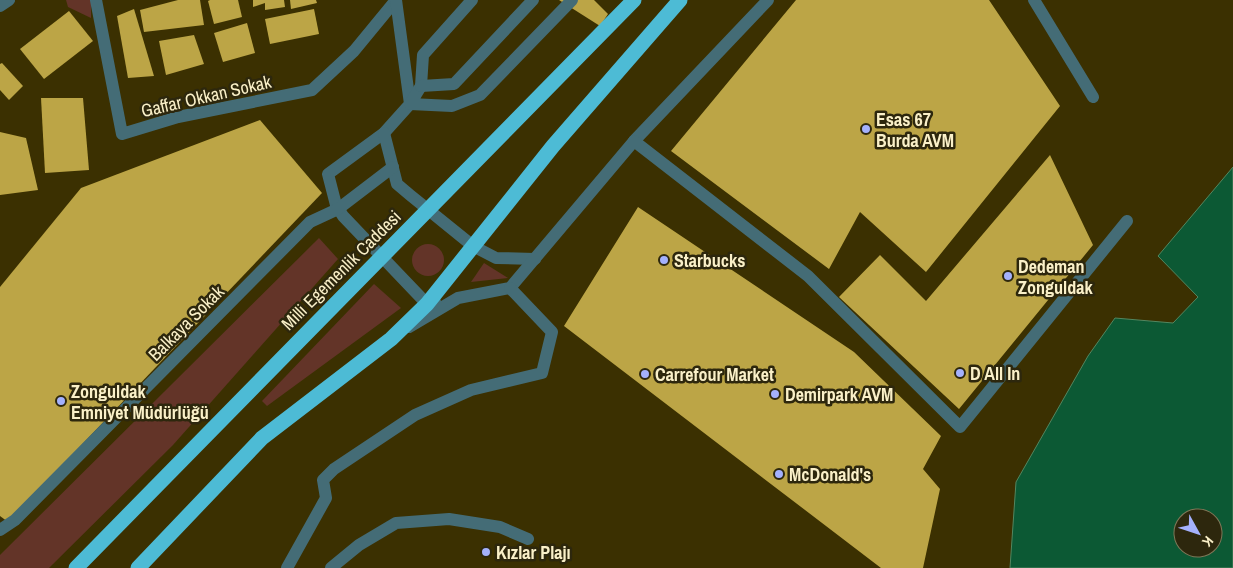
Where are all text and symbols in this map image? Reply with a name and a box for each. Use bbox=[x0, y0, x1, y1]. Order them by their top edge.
street label: Gaffar Okkan Sokak bbox=[139, 69, 274, 123]
place label: Esas 67 Burda AVM bbox=[876, 107, 954, 153]
marker: Esas 67 Burda AVM bbox=[860, 123, 872, 135]
street label: Milli Egemenlik Caddesi bbox=[276, 205, 406, 335]
place label: Starbucks bbox=[674, 248, 745, 273]
marker: Starbucks bbox=[658, 254, 670, 266]
place label: Dedeman Zonguldak bbox=[1018, 254, 1093, 300]
marker: Dedeman Zonguldak bbox=[1002, 270, 1014, 282]
street label: Balkaya Sokak bbox=[143, 279, 230, 366]
place label: D All In bbox=[970, 361, 1020, 386]
place label: Carrefour Market bbox=[655, 362, 774, 387]
marker: D All In bbox=[954, 367, 966, 379]
marker: Carrefour Market bbox=[639, 368, 651, 380]
place label: Zonguldak Emniyet Müdürlüğü bbox=[71, 379, 209, 425]
place label: Demirpark AVM bbox=[785, 382, 893, 407]
marker: Demirpark AVM bbox=[769, 388, 781, 400]
marker: Zonguldak Emniyet Müdürlüğü bbox=[55, 395, 67, 407]
place label: McDonald's bbox=[789, 462, 871, 487]
marker: McDonald's bbox=[773, 468, 785, 480]
north arrow bbox=[1173, 508, 1223, 558]
text: K bbox=[1198, 532, 1218, 551]
place label: Kızlar Plajı bbox=[496, 540, 571, 565]
marker: Kızlar Plajı bbox=[480, 546, 492, 558]

